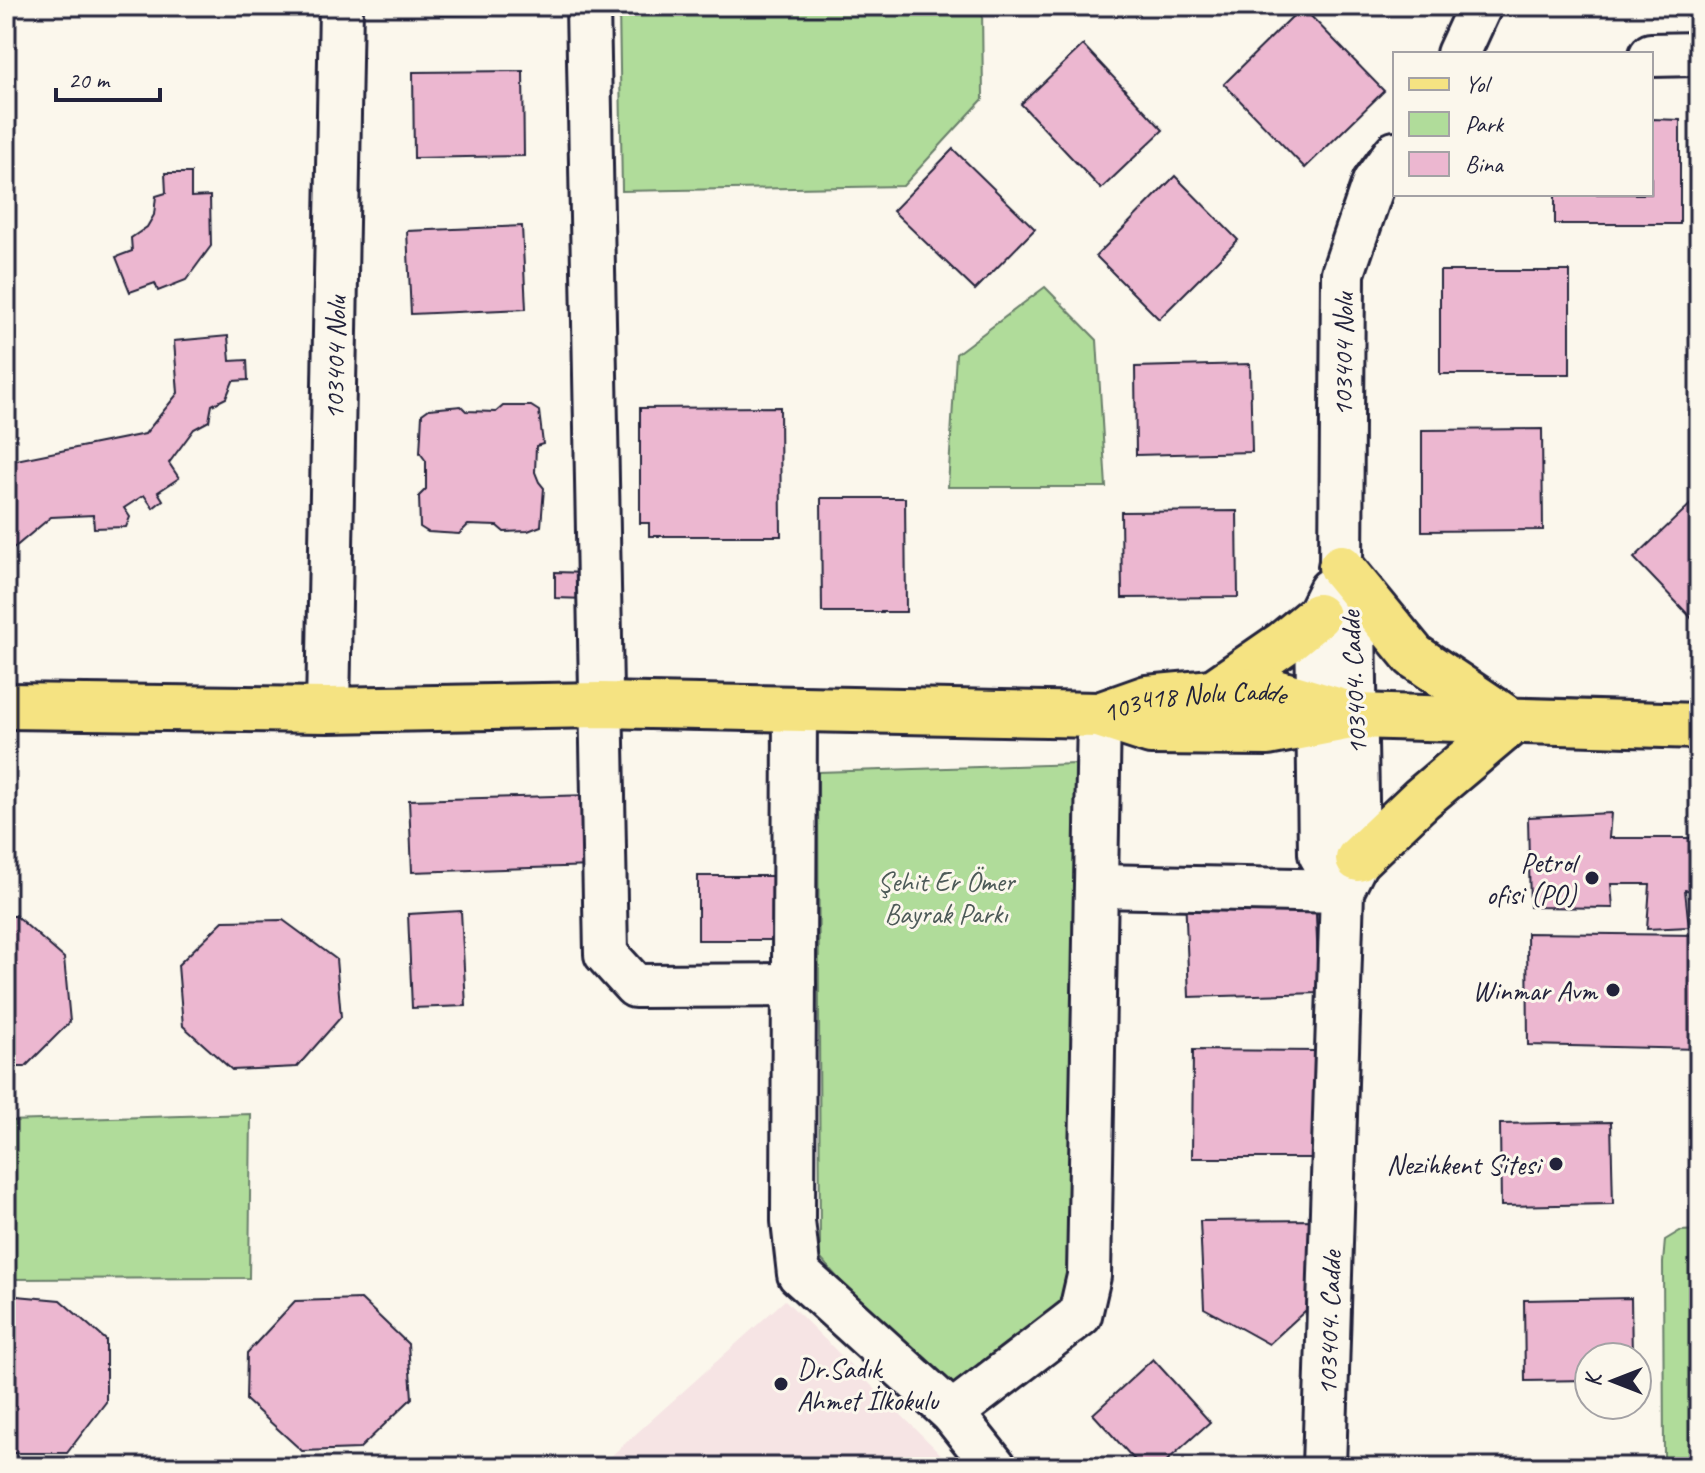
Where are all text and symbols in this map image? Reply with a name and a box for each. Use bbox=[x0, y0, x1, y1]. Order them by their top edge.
scale bar bbox=[56, 52, 160, 102]
legend bbox=[1393, 52, 1653, 196]
text: 20 m bbox=[68, 65, 111, 95]
text: Yol bbox=[1465, 69, 1492, 99]
text: Park bbox=[1465, 109, 1505, 139]
text: Bina bbox=[1465, 149, 1504, 179]
street label: 103404 Nolu bbox=[1325, 291, 1361, 417]
street label: 103404 Nolu bbox=[316, 294, 354, 420]
street label: 103404. Cadde bbox=[1332, 608, 1375, 756]
street label: 103418 Nolu Cadde bbox=[1098, 673, 1293, 730]
place label: Petrol ofisi (PO) bbox=[1486, 845, 1581, 912]
park label: Şehit Er Ömer Bayrak Parkı bbox=[877, 864, 1017, 931]
marker: Petrol ofisi (PO) bbox=[1583, 869, 1601, 887]
place label: Winmar Avm bbox=[1473, 973, 1599, 1008]
marker: Winmar Avm bbox=[1604, 981, 1622, 999]
place label: Nezihkent Sitesi bbox=[1387, 1147, 1544, 1182]
marker: Nezihkent Sitesi bbox=[1547, 1155, 1565, 1173]
street label: 103404. Cadde bbox=[1309, 1248, 1349, 1396]
north arrow bbox=[1573, 1341, 1653, 1421]
place label: Dr.Sadık Ahmet İlkokulu bbox=[797, 1351, 940, 1418]
text: K bbox=[1580, 1371, 1608, 1387]
marker: Dr.Sadık Ahmet İlkokulu bbox=[772, 1375, 790, 1393]

